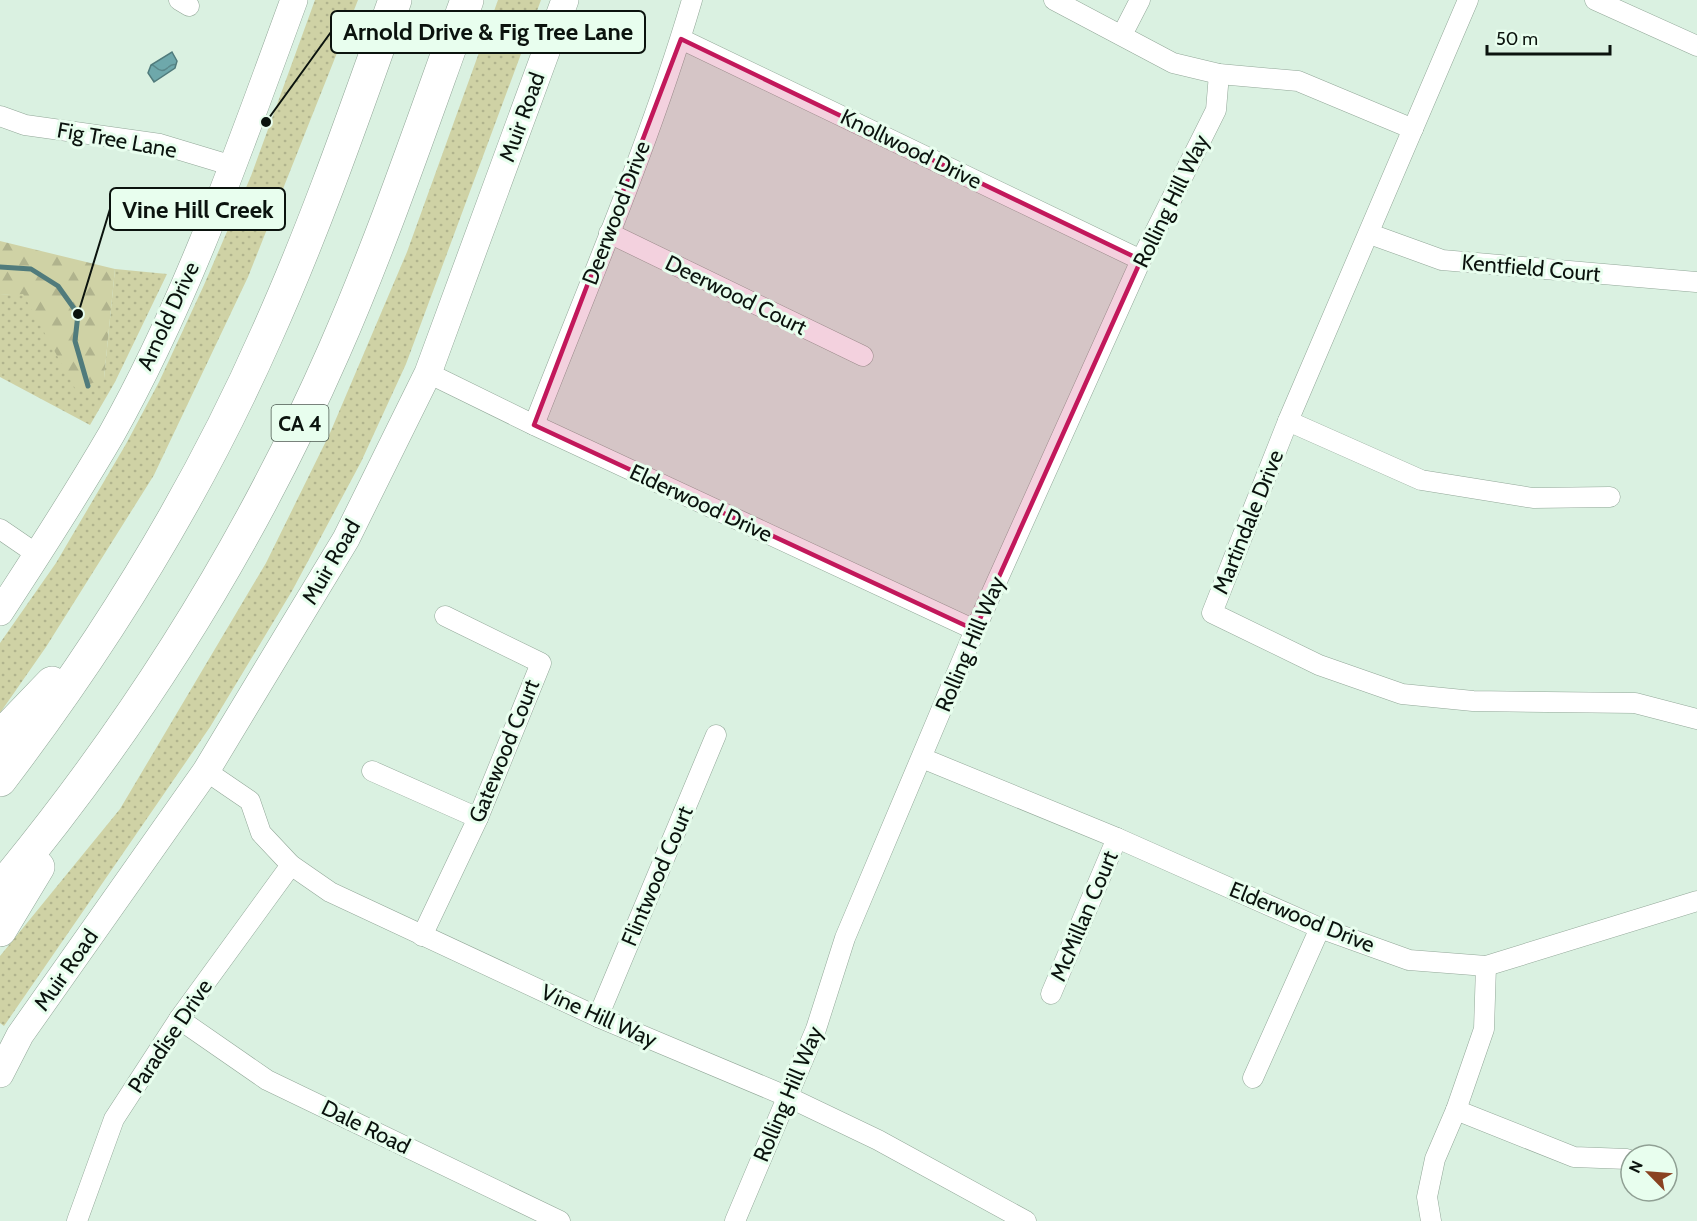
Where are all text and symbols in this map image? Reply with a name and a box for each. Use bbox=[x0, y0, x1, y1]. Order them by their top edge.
callout: Arnold Drive & Fig Tree Lane bbox=[331, 11, 645, 53]
text: Arnold Drive & Fig Tree Lane bbox=[343, 17, 633, 46]
scale bar bbox=[1487, 18, 1610, 56]
text: 50 m bbox=[1496, 28, 1538, 50]
street label: Muir Road bbox=[493, 68, 551, 166]
street label: Knollwood Drive bbox=[836, 103, 986, 195]
street label: Fig Tree Lane bbox=[55, 116, 179, 164]
street label: Rolling Hill Way bbox=[1127, 130, 1215, 272]
street label: Deerwood Drive bbox=[576, 137, 656, 289]
callout: Vine Hill Creek bbox=[110, 188, 285, 230]
text: Vine Hill Creek bbox=[122, 195, 274, 224]
street label: Kentfield Court bbox=[1460, 248, 1602, 288]
street label: Deerwood Court bbox=[661, 249, 812, 341]
street label: Arnold Drive bbox=[131, 258, 205, 374]
road number: CA 4 bbox=[272, 405, 328, 441]
street label: Martindale Drive bbox=[1207, 446, 1289, 598]
street label: Elderwood Drive bbox=[625, 458, 777, 548]
street label: Muir Road bbox=[296, 515, 366, 609]
street label: Rolling Hill Way bbox=[929, 572, 1011, 716]
street label: Gatewood Court bbox=[463, 675, 545, 827]
street label: Flintwood Court bbox=[615, 801, 699, 950]
street label: McMillan Court bbox=[1044, 846, 1124, 985]
street label: Elderwood Drive bbox=[1225, 876, 1379, 958]
street label: Muir Road bbox=[28, 924, 104, 1016]
street label: Paradise Drive bbox=[122, 974, 218, 1098]
street label: Vine Hill Way bbox=[537, 978, 661, 1054]
street label: Rolling Hill Way bbox=[747, 1022, 829, 1166]
street label: Dale Road bbox=[317, 1094, 415, 1160]
north arrow bbox=[1619, 1143, 1679, 1203]
text: N bbox=[1625, 1158, 1647, 1176]

